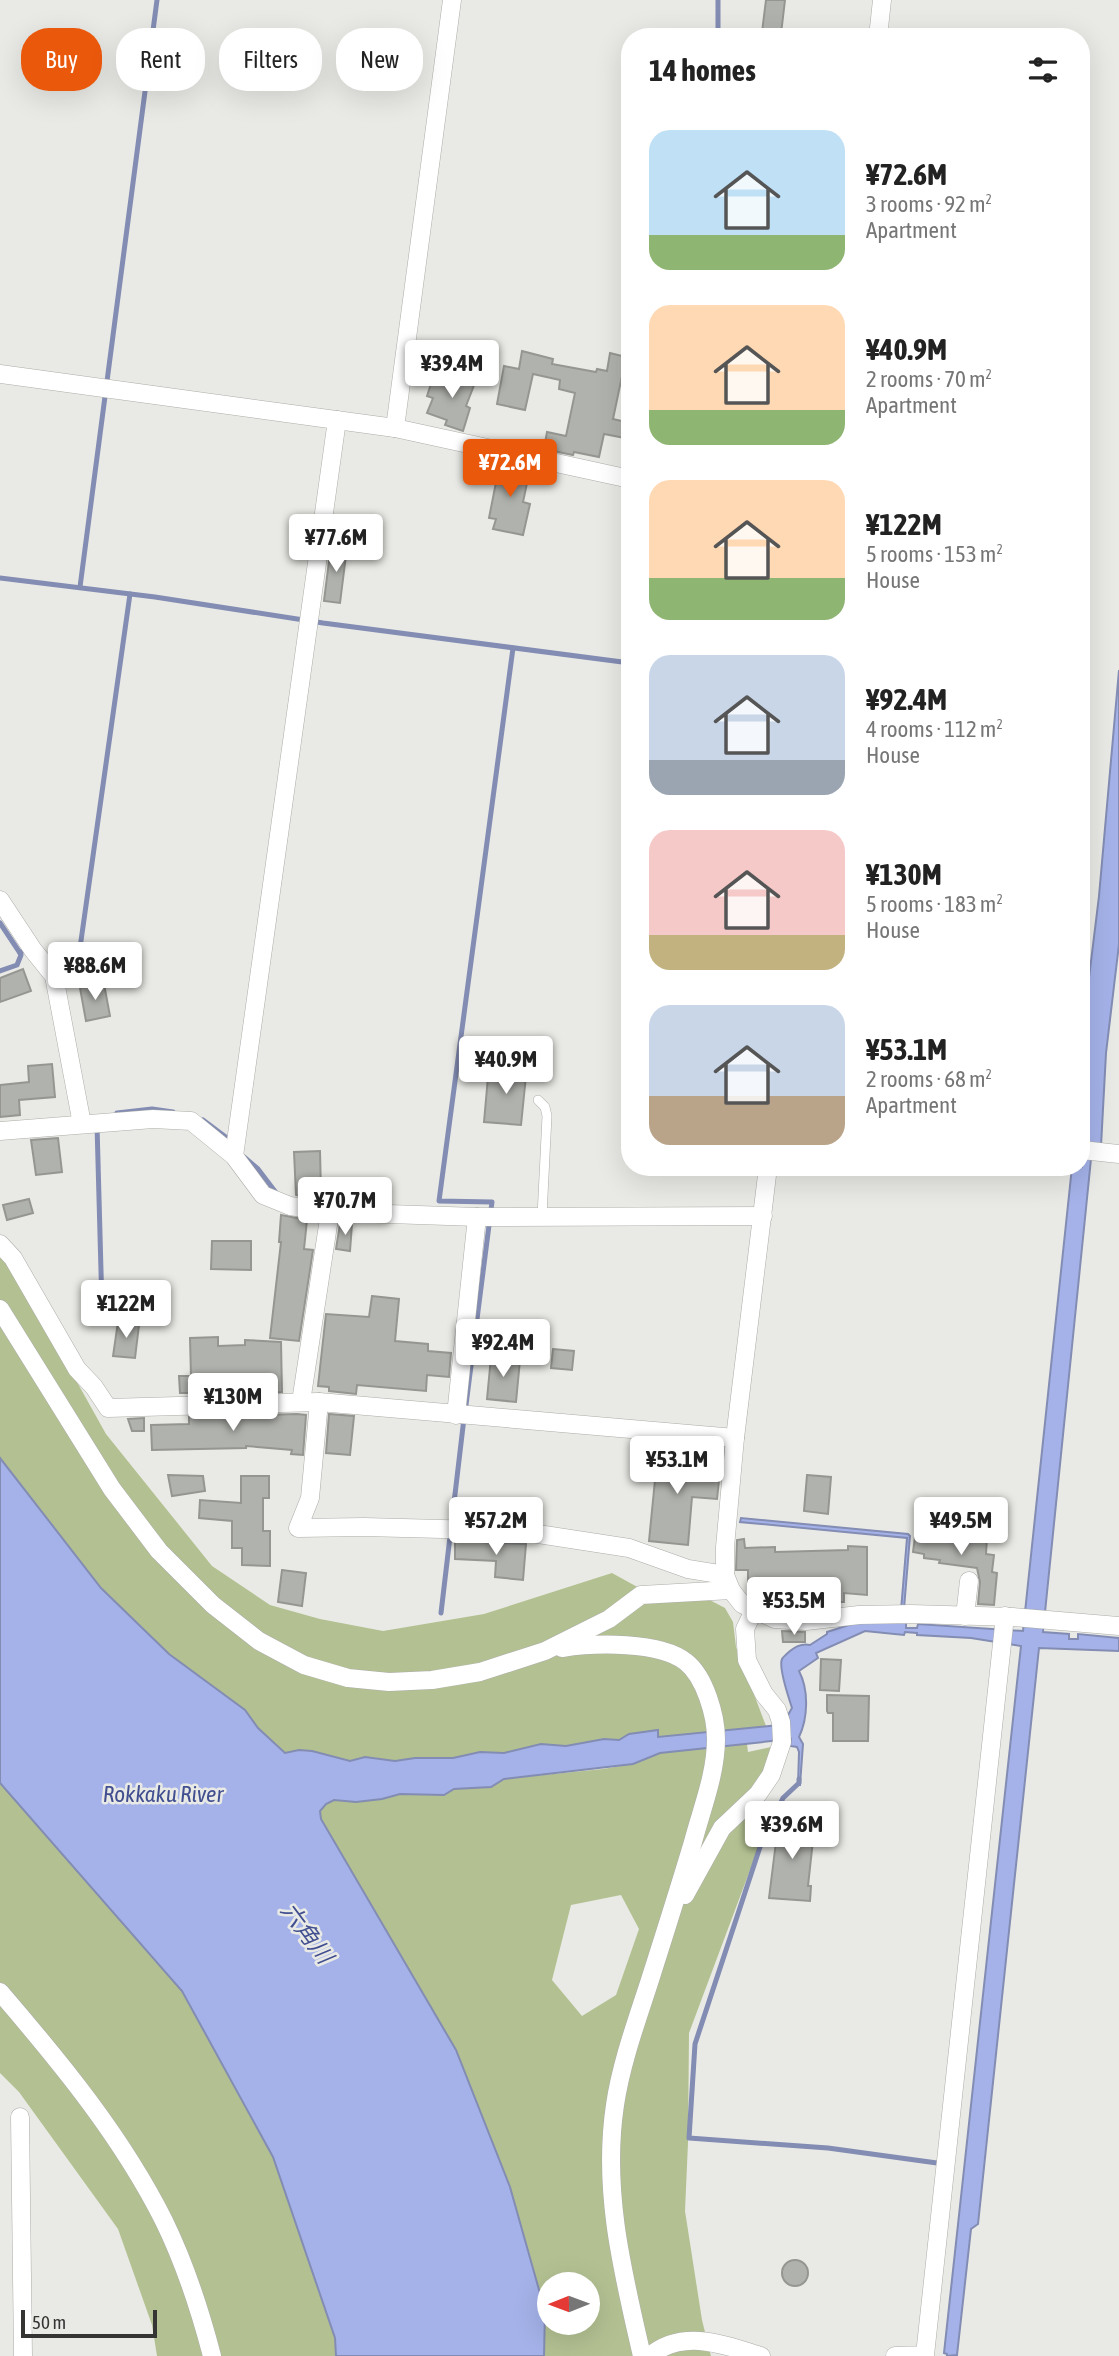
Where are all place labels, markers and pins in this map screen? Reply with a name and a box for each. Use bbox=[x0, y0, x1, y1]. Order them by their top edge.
pin: ¥39.4M bbox=[395, 340, 509, 400]
pin: ¥72.6M bbox=[453, 440, 567, 499]
pin: ¥77.6M bbox=[279, 514, 393, 574]
pin: ¥88.6M bbox=[38, 942, 152, 1002]
pin: ¥40.9M bbox=[449, 1036, 563, 1096]
pin: ¥70.7M bbox=[288, 1178, 402, 1237]
pin: ¥122M bbox=[77, 1280, 175, 1340]
pin: ¥92.4M bbox=[446, 1320, 560, 1379]
pin: ¥130M bbox=[184, 1374, 282, 1433]
pin: ¥53.1M bbox=[620, 1436, 734, 1496]
pin: ¥57.2M bbox=[439, 1498, 553, 1557]
pin: ¥49.5M bbox=[904, 1498, 1018, 1557]
pin: ¥53.5M bbox=[737, 1578, 851, 1637]
pin: ¥39.6M bbox=[735, 1801, 849, 1861]

